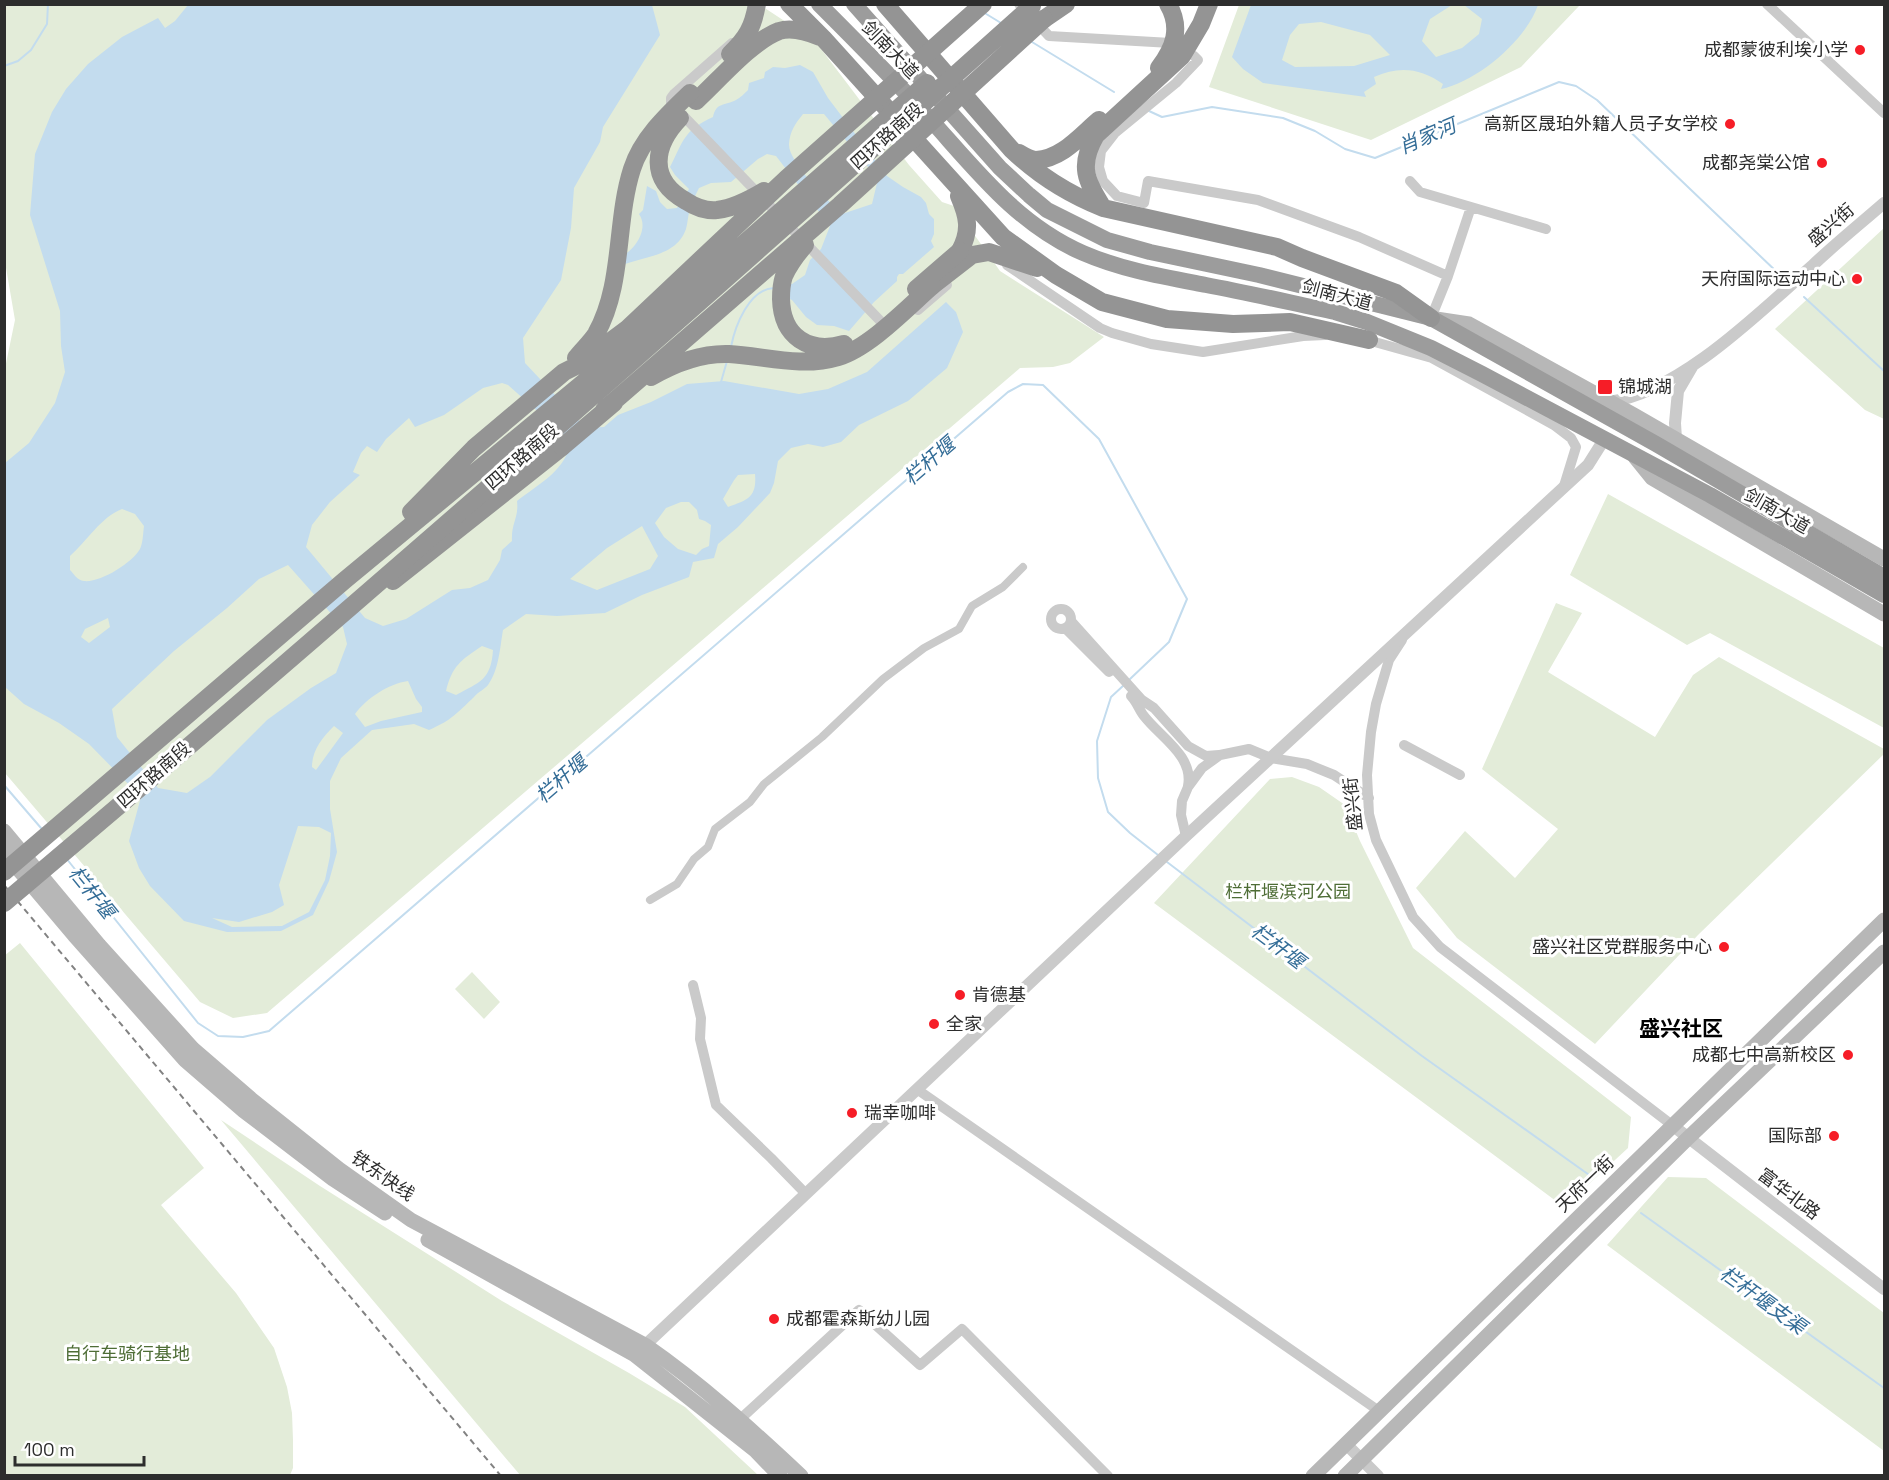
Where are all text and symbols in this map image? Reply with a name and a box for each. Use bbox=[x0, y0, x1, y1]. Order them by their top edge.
street label: 剑南大道 bbox=[857, 16, 924, 84]
place label: 成都蒙彼利埃小学 bbox=[1704, 38, 1848, 61]
marker: 成都蒙彼利埃小学 bbox=[1853, 43, 1867, 57]
street label: 四环路南段 bbox=[846, 97, 928, 174]
water label: 肖家河 bbox=[1394, 111, 1463, 160]
place label: 高新区晟珀外籍人员子女学校 bbox=[1484, 112, 1718, 135]
marker: 高新区晟珀外籍人员子女学校 bbox=[1723, 117, 1737, 131]
place label: 成都尧棠公馆 bbox=[1702, 151, 1810, 174]
marker: 成都尧棠公馆 bbox=[1815, 156, 1829, 170]
street label: 盛兴街 bbox=[1803, 198, 1859, 251]
place label: 天府国际运动中心 bbox=[1701, 267, 1845, 290]
marker: 天府国际运动中心 bbox=[1850, 272, 1864, 286]
street label: 剑南大道 bbox=[1299, 274, 1375, 315]
place label: 锦城湖 bbox=[1618, 375, 1672, 398]
marker: 锦城湖 bbox=[1596, 378, 1614, 396]
street label: 四环路南段 bbox=[480, 418, 563, 495]
water label: 栏杆堰 bbox=[898, 430, 962, 490]
street label: 剑南大道 bbox=[1740, 483, 1814, 539]
street label: 四环路南段 bbox=[112, 736, 195, 813]
water label: 栏杆堰 bbox=[530, 748, 594, 808]
street label: 盛兴街 bbox=[1338, 776, 1367, 832]
water label: 栏杆堰 bbox=[63, 861, 123, 926]
park label: 栏杆堰滨河公园 bbox=[1225, 880, 1351, 903]
water label: 栏杆堰 bbox=[1246, 918, 1312, 976]
place label: 盛兴社区党群服务中心 bbox=[1532, 935, 1712, 958]
marker: 盛兴社区党群服务中心 bbox=[1717, 940, 1731, 954]
place label: 肯德基 bbox=[972, 983, 1026, 1006]
marker: 肯德基 bbox=[953, 988, 967, 1002]
place label: 全家 bbox=[946, 1012, 982, 1035]
district label: 盛兴社区 bbox=[1639, 1015, 1723, 1042]
marker: 全家 bbox=[927, 1017, 941, 1031]
place label: 成都七中高新校区 bbox=[1692, 1043, 1836, 1066]
marker: 成都七中高新校区 bbox=[1841, 1048, 1855, 1062]
place label: 瑞幸咖啡 bbox=[864, 1101, 936, 1124]
marker: 瑞幸咖啡 bbox=[845, 1106, 859, 1120]
place label: 国际部 bbox=[1768, 1124, 1822, 1147]
marker: 国际部 bbox=[1827, 1129, 1841, 1143]
street label: 铁东快线 bbox=[347, 1146, 419, 1206]
street label: 天府一街 bbox=[1551, 1150, 1619, 1217]
street label: 富华北路 bbox=[1754, 1163, 1825, 1224]
water label: 栏杆堰支渠 bbox=[1715, 1260, 1814, 1342]
place label: 成都霍森斯幼儿园 bbox=[786, 1307, 930, 1330]
marker: 成都霍森斯幼儿园 bbox=[767, 1312, 781, 1326]
park label: 自行车骑行基地 bbox=[64, 1342, 190, 1365]
scale bar bbox=[15, 1429, 144, 1467]
text: 100 m bbox=[24, 1438, 75, 1461]

